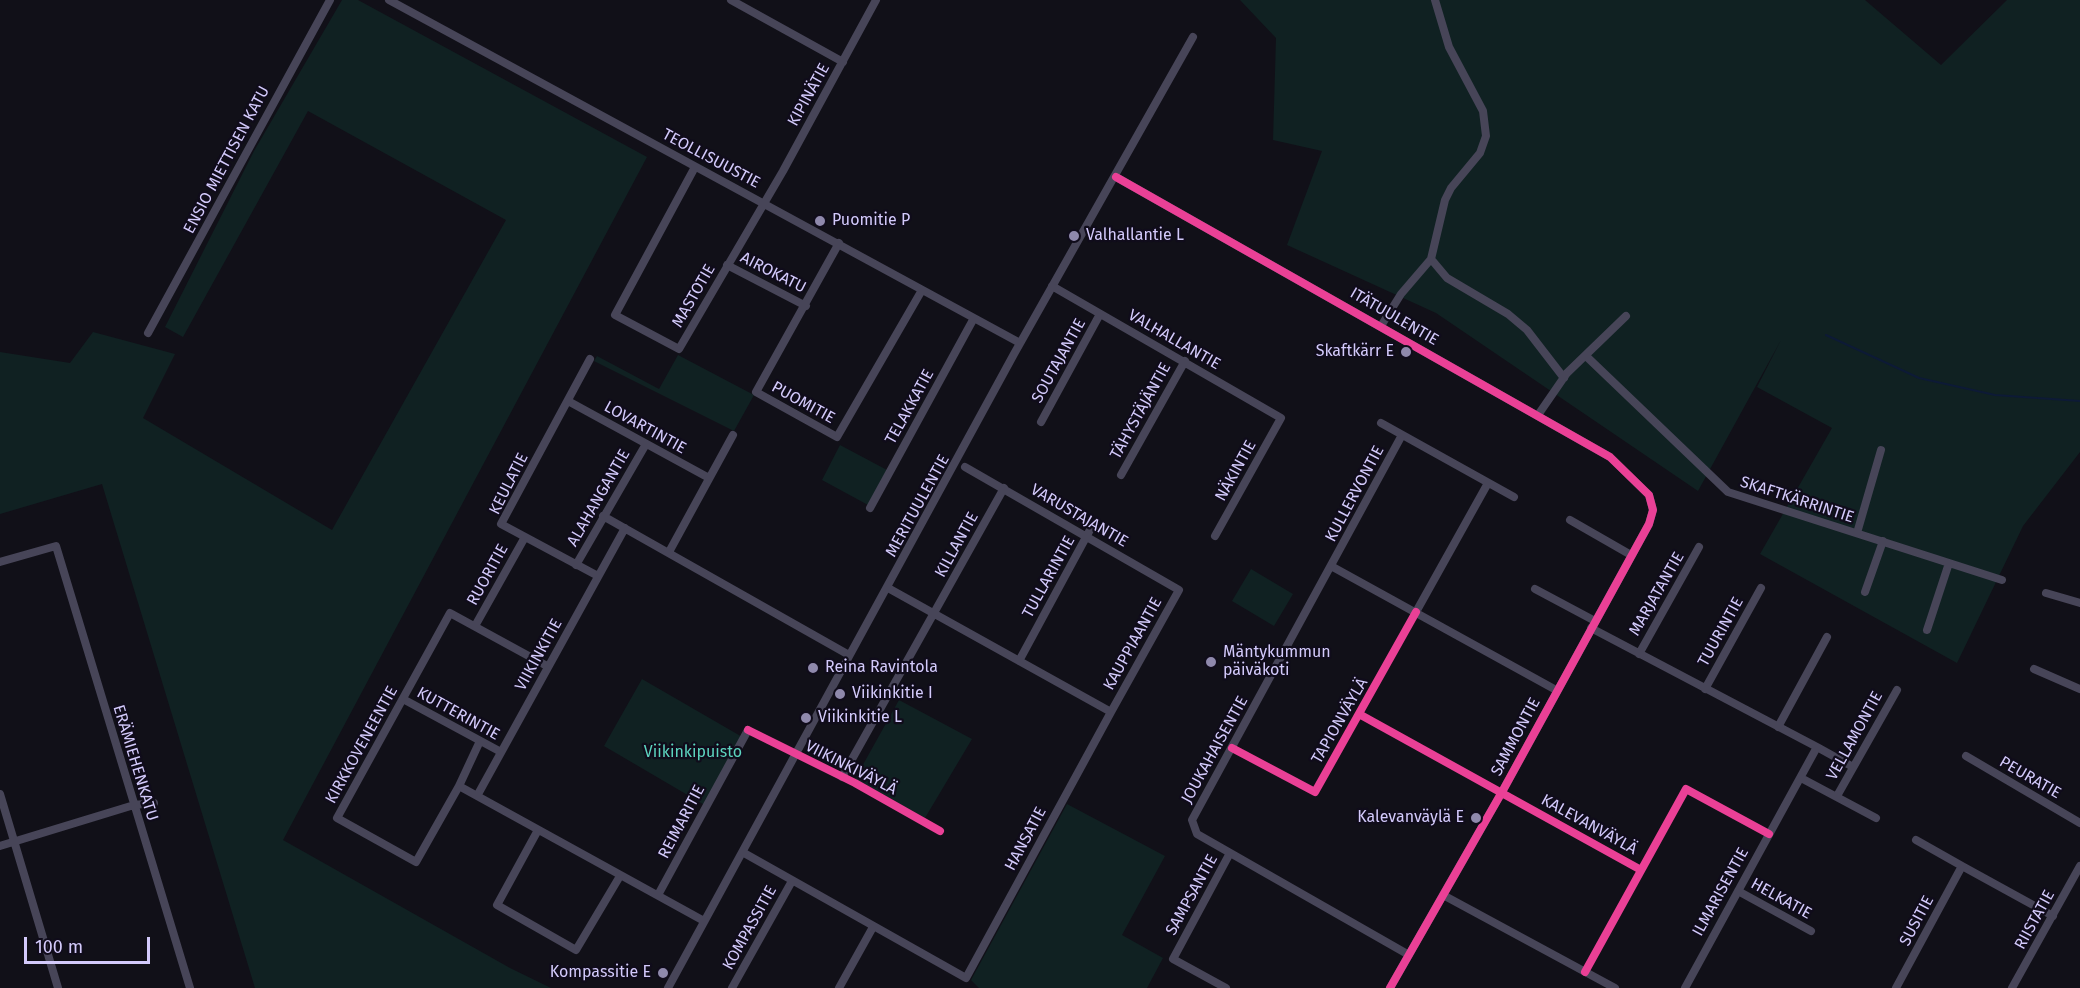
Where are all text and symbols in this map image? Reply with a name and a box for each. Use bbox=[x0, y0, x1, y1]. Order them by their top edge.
street label: KIPINÄTIE bbox=[784, 60, 834, 130]
street label: ENSIO MIETTISEN KATU bbox=[180, 83, 274, 237]
street label: TEOLLISUUSTIE bbox=[659, 125, 763, 193]
place label: Puomitie P bbox=[832, 211, 910, 231]
marker: Puomitie P bbox=[813, 214, 827, 228]
place label: Valhallantie L bbox=[1086, 226, 1184, 246]
marker: Valhallantie L bbox=[1067, 229, 1081, 243]
street label: AIROKATU bbox=[737, 248, 809, 298]
street label: MASTOTIE bbox=[668, 261, 720, 331]
street label: ITÄTUULENTIE bbox=[1346, 284, 1442, 350]
street label: VALHALLANTIE bbox=[1124, 306, 1224, 374]
street label: SOUTAJANTIE bbox=[1028, 315, 1090, 407]
place label: Skaftkärr E bbox=[1316, 342, 1394, 362]
marker: Skaftkärr E bbox=[1399, 345, 1413, 359]
street label: TÄHYSTÄJÄNTIE bbox=[1107, 359, 1175, 463]
street label: TELAKKATIE bbox=[882, 366, 938, 448]
street label: PUOMITIE bbox=[768, 378, 838, 428]
street label: LOVARTINTIE bbox=[601, 398, 689, 458]
street label: NÄKINTIE bbox=[1211, 437, 1261, 505]
street label: KULLERVONTIE bbox=[1322, 443, 1388, 545]
street label: ALAHANGANTIE bbox=[563, 446, 635, 550]
street label: KEULATIE bbox=[485, 450, 533, 518]
street label: MERITUULENTIE bbox=[882, 452, 954, 560]
street label: SKAFTKÄRRINTIE bbox=[1738, 473, 1856, 527]
street label: VARUSTAJANTIE bbox=[1027, 480, 1131, 552]
street label: KILLANTIE bbox=[931, 509, 983, 581]
street label: TULLARINTIE bbox=[1019, 533, 1079, 621]
street label: RUORITIE bbox=[463, 541, 513, 609]
street label: MARJATANTIE bbox=[1625, 549, 1689, 639]
street label: KAUPPIAANTIE bbox=[1100, 594, 1166, 694]
street label: TUURINTIE bbox=[1694, 594, 1748, 670]
street label: VIIKINKITIE bbox=[511, 616, 567, 694]
place label: Mäntykummun päiväkoti bbox=[1223, 643, 1331, 681]
marker: Mäntykummun päiväkoti bbox=[1204, 655, 1218, 669]
place label: Reina Ravintola bbox=[825, 658, 938, 678]
marker: Reina Ravintola bbox=[806, 661, 820, 675]
street label: TAPIONVÄYLÄ bbox=[1308, 675, 1372, 767]
street label: KIRKKOVENEENTIE bbox=[322, 683, 402, 807]
street label: KUTTERINTIE bbox=[413, 683, 503, 745]
place label: Viikinkitie I bbox=[852, 684, 933, 704]
marker: Viikinkitie I bbox=[833, 687, 847, 701]
street label: VELLAMONTIE bbox=[1823, 688, 1887, 784]
street label: JOUKAHAISENTIE bbox=[1178, 693, 1252, 807]
street label: SAMMONTIE bbox=[1487, 694, 1545, 780]
street label: ERÄMIEHENKATU bbox=[108, 703, 162, 823]
place label: Viikinkitie L bbox=[818, 708, 902, 728]
marker: Viikinkitie L bbox=[799, 711, 813, 725]
street label: VIIKINKIVÄYLÄ bbox=[802, 737, 900, 799]
park label: Viikinkipuisto bbox=[644, 743, 742, 763]
street label: PEURATIE bbox=[1996, 753, 2064, 803]
street label: REIMARITIE bbox=[655, 782, 709, 862]
street label: KALEVANVÄYLÄ bbox=[1538, 791, 1640, 859]
street label: HANSATIE bbox=[1001, 804, 1051, 874]
place label: Kalevanväylä E bbox=[1357, 808, 1464, 828]
marker: Kalevanväylä E bbox=[1469, 811, 1483, 825]
street label: ILMARISENTIE bbox=[1689, 844, 1753, 940]
street label: SAMPSANTIE bbox=[1162, 851, 1222, 939]
street label: HELKATIE bbox=[1747, 874, 1815, 924]
street label: KOMPASSITIE bbox=[719, 882, 781, 974]
street label: RIISTATIE bbox=[2011, 887, 2059, 953]
street label: SUSITIE bbox=[1896, 893, 1938, 949]
scale bar bbox=[27, 925, 153, 963]
text: 100 m bbox=[35, 936, 83, 958]
place label: Kompassitie E bbox=[550, 963, 651, 983]
marker: Kompassitie E bbox=[656, 966, 670, 980]

